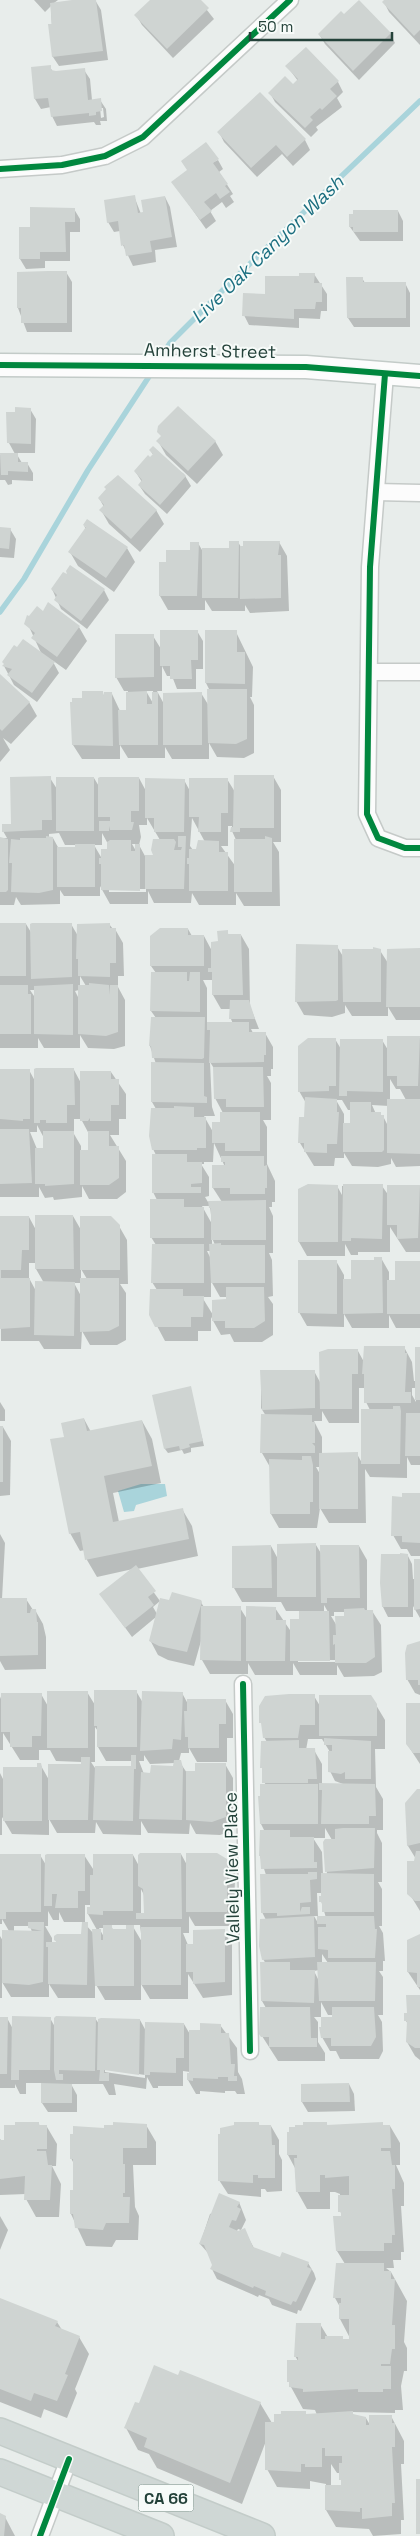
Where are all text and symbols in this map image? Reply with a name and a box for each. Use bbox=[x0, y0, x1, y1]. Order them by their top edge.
scale bar bbox=[250, 10, 392, 42]
text: 50 m bbox=[258, 17, 293, 36]
water label: Live Oak Canyon Wash bbox=[186, 170, 349, 329]
street label: Amherst Street bbox=[144, 338, 276, 363]
street label: Vallely View Place bbox=[219, 1792, 244, 1944]
road number: CA 66 bbox=[138, 2484, 194, 2512]

